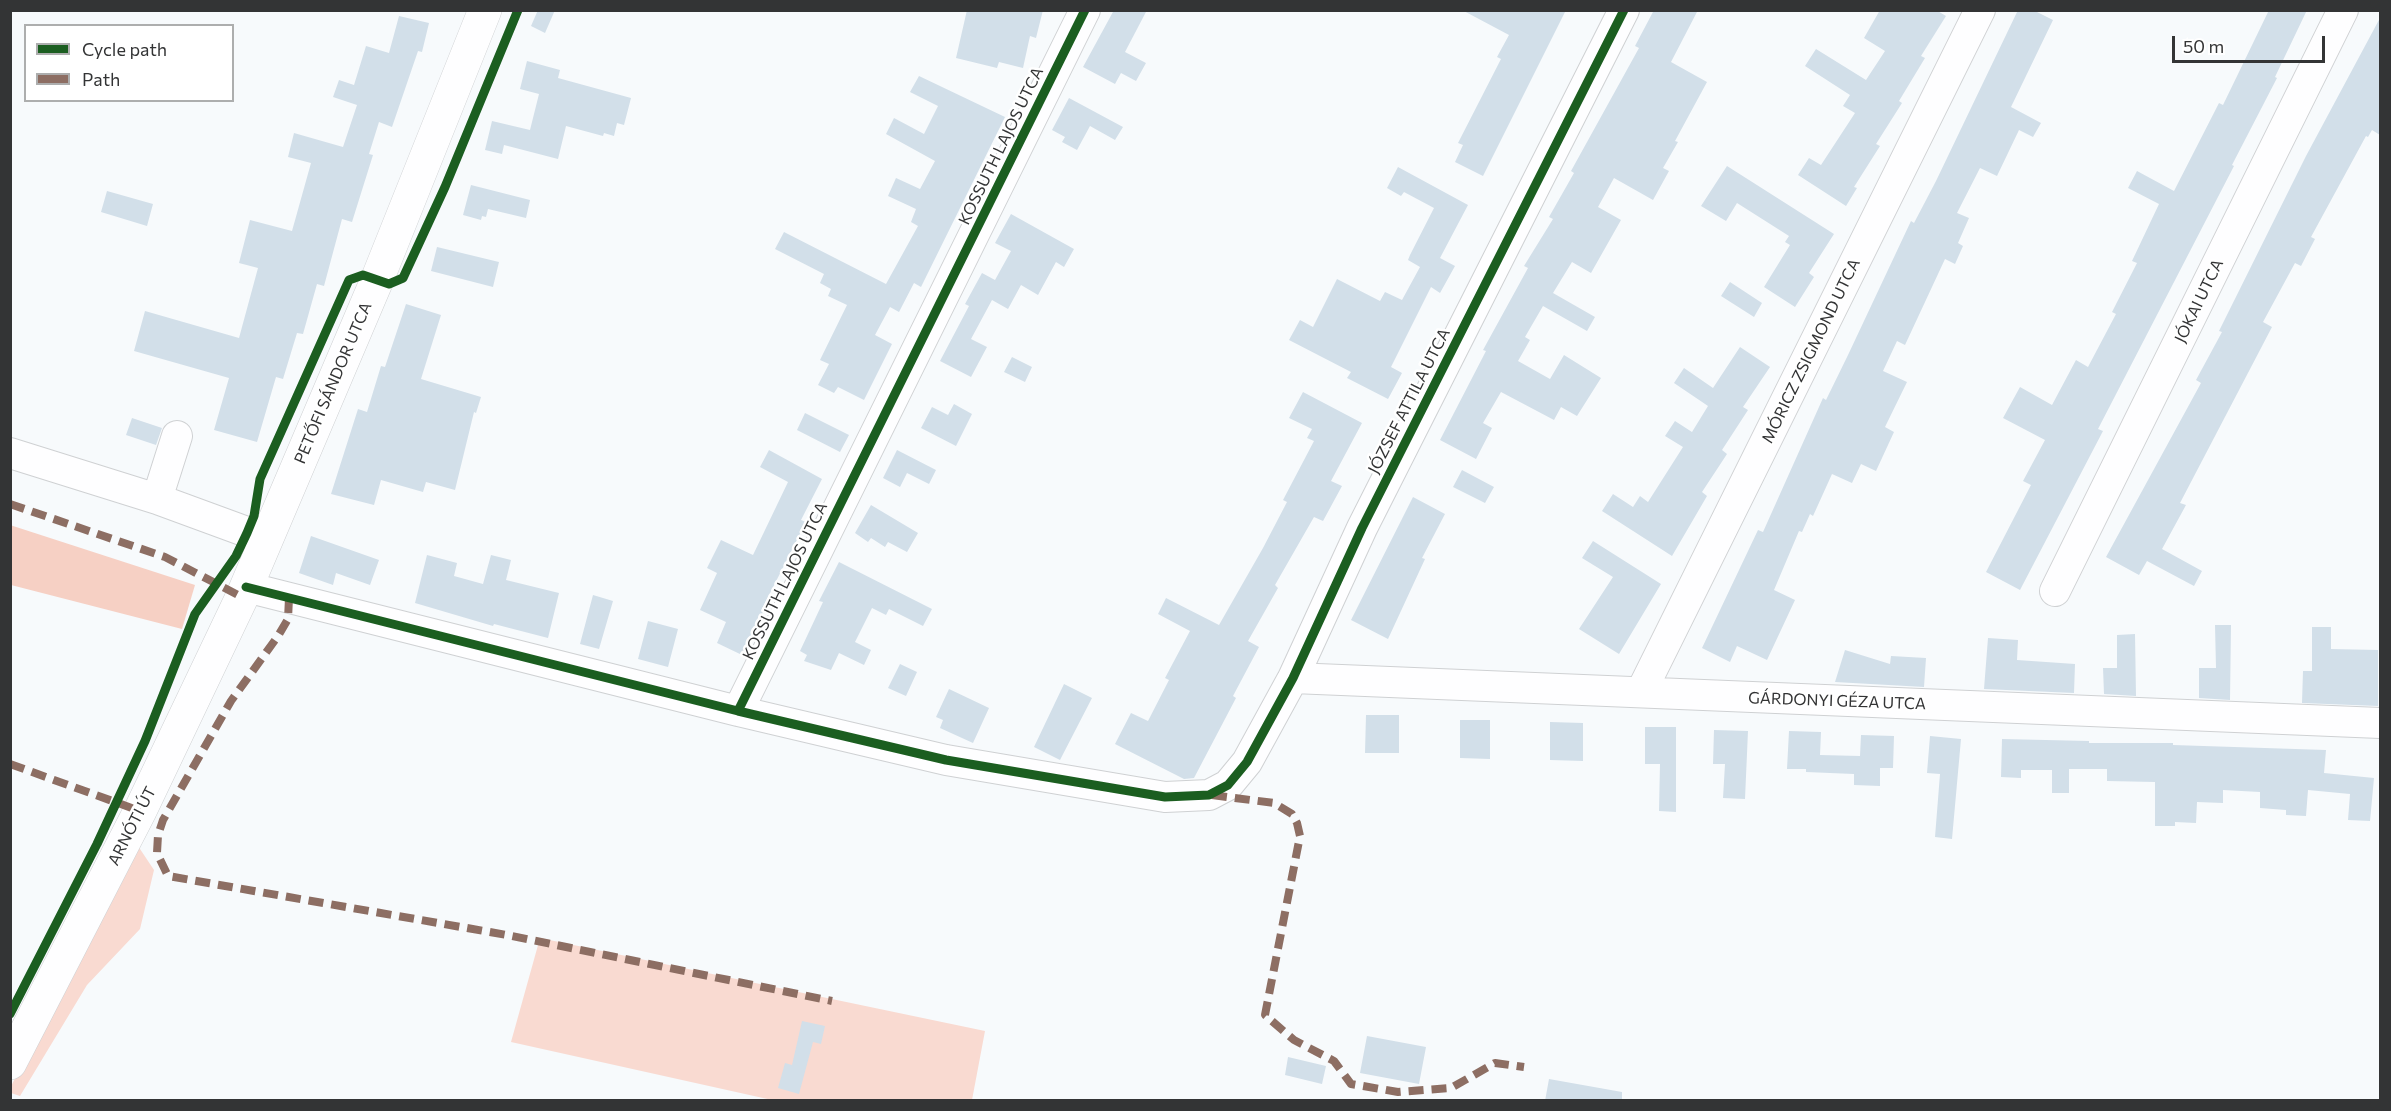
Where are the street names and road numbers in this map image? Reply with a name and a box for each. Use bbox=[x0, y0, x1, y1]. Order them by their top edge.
street label: KOSSUTH LAJOS UTCA bbox=[954, 64, 1048, 228]
street label: MÓRICZ ZSIGMOND UTCA bbox=[1758, 256, 1864, 446]
street label: JÓKAI UTCA bbox=[2171, 256, 2227, 346]
street label: PETŐFI SÁNDOR UTCA bbox=[290, 299, 376, 467]
street label: JÓZSEF ATTILA UTCA bbox=[1364, 325, 1454, 477]
street label: KOSSUTH LAJOS UTCA bbox=[738, 499, 832, 663]
street label: GÁRDONYI GÉZA UTCA bbox=[1748, 688, 1926, 714]
street label: ARNÓTI ÚT bbox=[104, 783, 160, 869]

